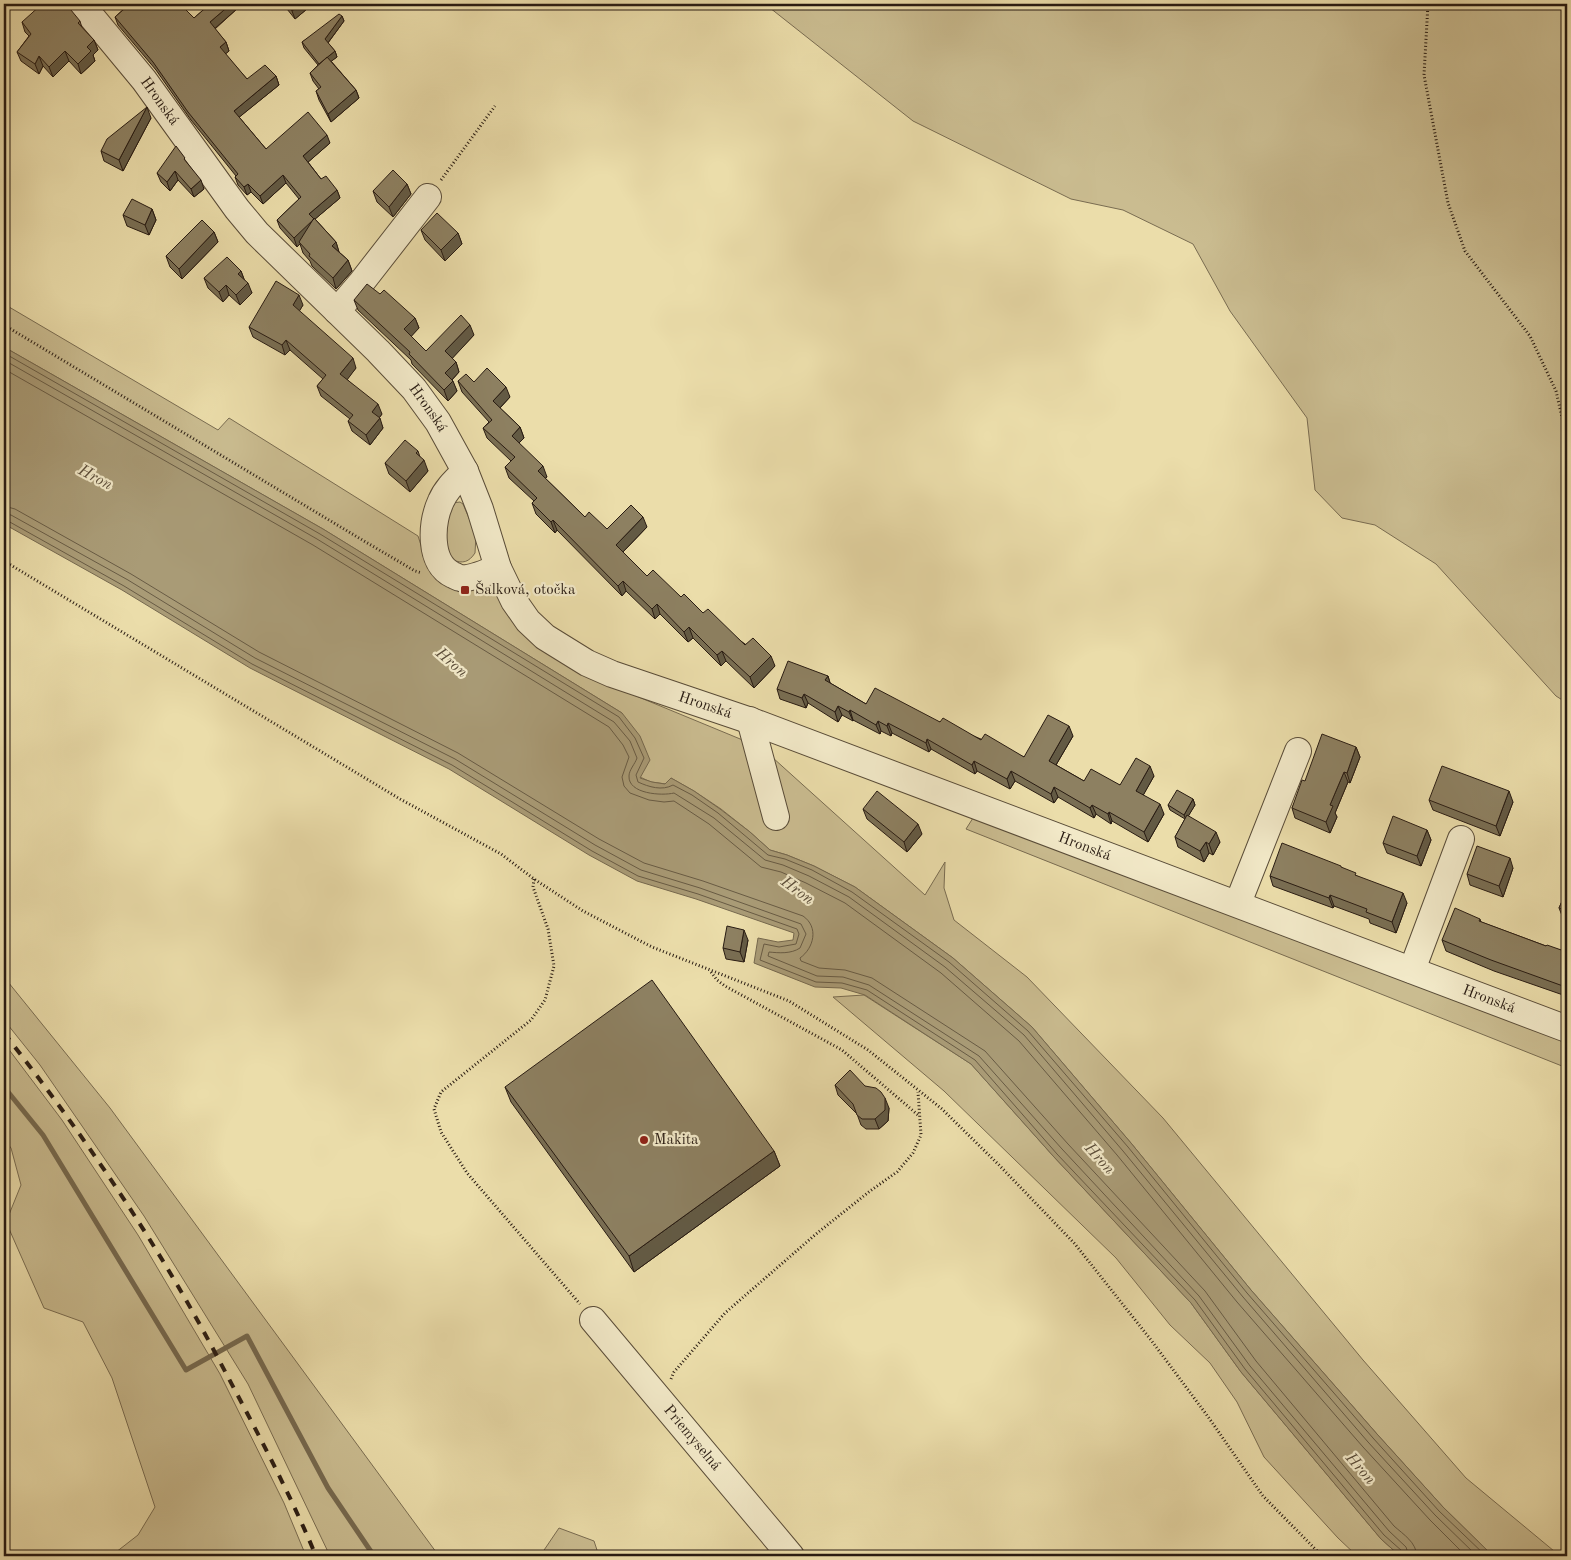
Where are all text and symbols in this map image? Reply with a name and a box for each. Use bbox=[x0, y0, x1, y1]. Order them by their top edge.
street label: Hronská bbox=[137, 75, 182, 129]
street label: Hronská bbox=[406, 381, 450, 435]
water label: Hron bbox=[74, 462, 115, 494]
place label: Šalková, otočka bbox=[475, 580, 576, 598]
marker: Šalková, otočka bbox=[459, 584, 471, 596]
water label: Hron bbox=[431, 644, 470, 681]
street label: Hronská bbox=[676, 689, 734, 722]
street label: Hronská bbox=[1056, 830, 1114, 864]
water label: Hron bbox=[777, 873, 816, 908]
street label: Hronská bbox=[1460, 983, 1518, 1016]
place label: Makita bbox=[654, 1133, 699, 1148]
marker: Makita bbox=[638, 1134, 650, 1146]
water label: Hron bbox=[1080, 1139, 1117, 1178]
street label: Priemyselná bbox=[660, 1402, 724, 1474]
water label: Hron bbox=[1341, 1449, 1378, 1488]

